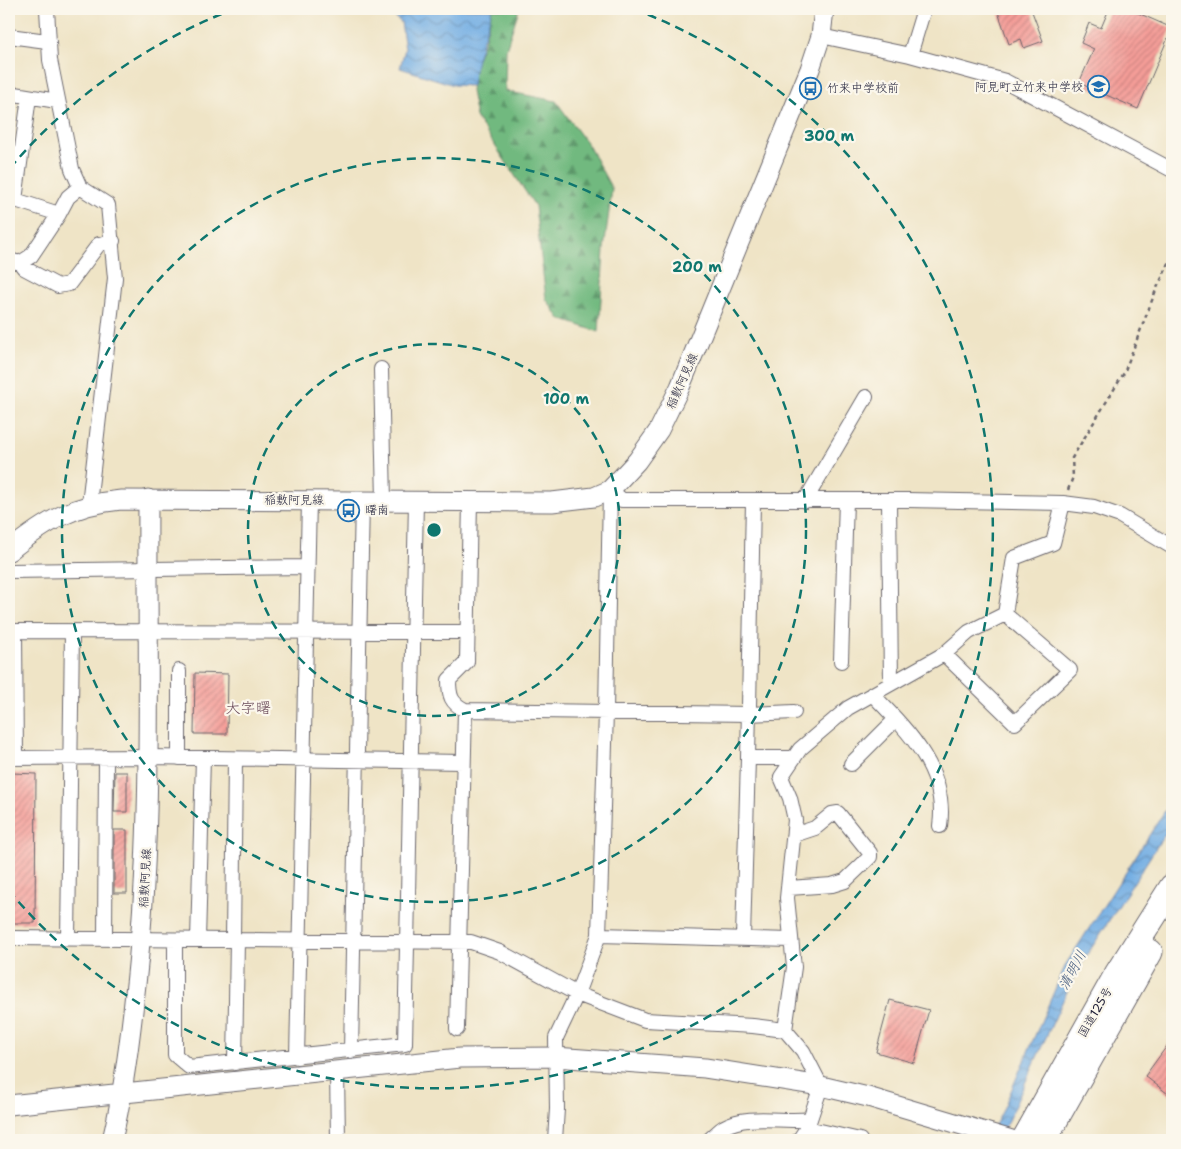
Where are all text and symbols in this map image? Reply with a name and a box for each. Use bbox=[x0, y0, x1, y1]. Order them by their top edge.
school or university icon: 阿見町立竹来中学校 bbox=[1087, 75, 1111, 99]
bus stop icon: 竹来中学校前 bbox=[799, 76, 823, 100]
place label: 阿見町立竹来中学校 bbox=[975, 79, 1083, 95]
place label: 竹来中学校前 bbox=[827, 80, 899, 96]
text: 300 m bbox=[804, 126, 854, 146]
text: 200 m bbox=[672, 257, 722, 277]
street label: 稲敷阿見線 bbox=[662, 350, 702, 412]
text: 100 m bbox=[543, 389, 589, 409]
street label: 稲敷阿見線 bbox=[264, 492, 324, 508]
bus stop icon: 曙南 bbox=[337, 498, 361, 522]
place label: 曙南 bbox=[365, 502, 389, 518]
centre of rings bbox=[425, 521, 443, 539]
district label: 大字曙 bbox=[225, 698, 271, 718]
street label: 稲敷阿見線 bbox=[135, 848, 155, 908]
water label: 清明川 bbox=[1054, 947, 1090, 993]
street label: 国道125号 bbox=[1074, 984, 1116, 1040]

